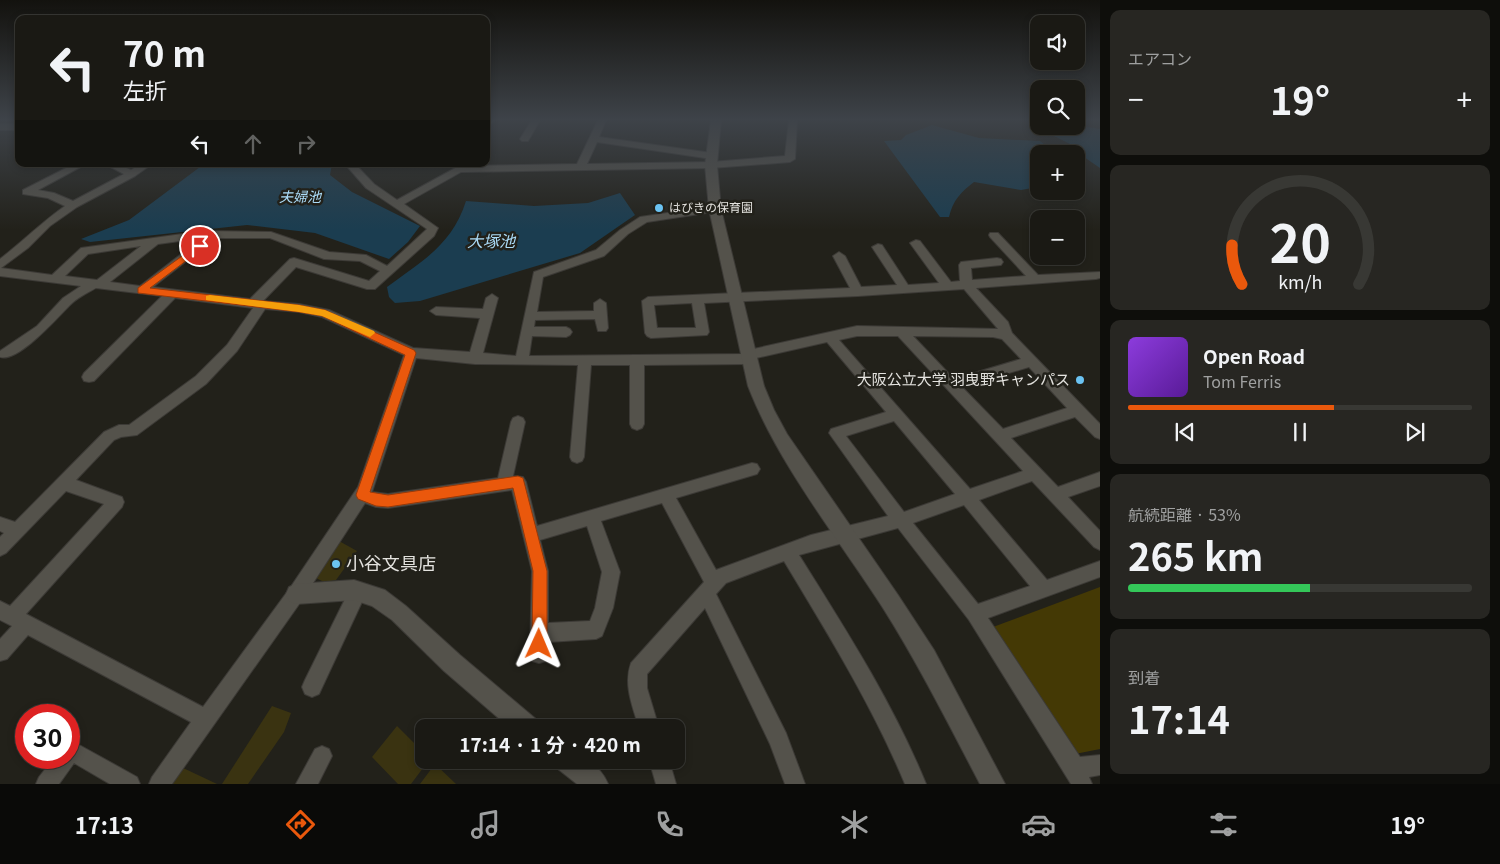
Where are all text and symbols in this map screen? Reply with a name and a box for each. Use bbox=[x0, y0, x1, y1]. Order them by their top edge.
map controls bbox=[1030, 15, 1085, 265]
button: sound bbox=[1030, 15, 1085, 70]
text: 70 m bbox=[123, 26, 206, 77]
icon: left bbox=[40, 35, 105, 100]
text: エアコン bbox=[1128, 46, 1192, 70]
text: 19° bbox=[1270, 71, 1330, 126]
text: 左折 bbox=[123, 73, 167, 105]
text: − bbox=[1128, 78, 1144, 118]
text: + bbox=[1456, 78, 1472, 118]
button: search bbox=[1030, 80, 1085, 135]
icon: left bbox=[186, 130, 214, 158]
icon: ahead bbox=[239, 130, 267, 158]
icon: right bbox=[292, 130, 320, 158]
button: + bbox=[1030, 145, 1085, 200]
water label: 夫婦池 bbox=[279, 186, 323, 206]
place label: はびきの保育園 bbox=[669, 198, 753, 215]
marker: はびきの保育園 bbox=[653, 202, 665, 214]
text: 20 bbox=[1269, 203, 1331, 278]
button: − bbox=[1030, 210, 1085, 265]
pin bbox=[179, 225, 221, 267]
water label: 大塚池 bbox=[467, 228, 517, 252]
icon: arrive bbox=[186, 232, 214, 260]
text: km/h bbox=[1278, 268, 1322, 294]
text: Open Road bbox=[1203, 342, 1305, 369]
place label: 大阪公立大学 羽曳野キャンパス bbox=[857, 368, 1070, 389]
text: Tom Ferris bbox=[1203, 369, 1281, 393]
marker: 大阪公立大学 羽曳野キャンパス bbox=[1074, 374, 1086, 386]
icon: previous bbox=[1171, 418, 1199, 446]
icon: pause bbox=[1286, 418, 1314, 446]
icon: next bbox=[1401, 418, 1429, 446]
text: 航続距離 · 53% bbox=[1128, 502, 1241, 526]
text: 265 km bbox=[1128, 527, 1263, 582]
place label: 小谷文具店 bbox=[346, 549, 436, 575]
marker: 小谷文具店 bbox=[330, 558, 342, 570]
position arrow bbox=[512, 617, 564, 669]
text: 到着 bbox=[1128, 665, 1160, 689]
text: 17:14 bbox=[1128, 690, 1230, 745]
speed limit sign: 30 bbox=[15, 704, 80, 769]
text: 17:14 · 1 分 · 420 m bbox=[459, 730, 641, 757]
icon: directions bbox=[283, 807, 318, 842]
icon: music bbox=[468, 807, 503, 842]
icon: phone bbox=[652, 807, 687, 842]
icon: climate bbox=[837, 807, 872, 842]
icon: car bbox=[1021, 807, 1056, 842]
icon: filters bbox=[1206, 807, 1241, 842]
text: 17:13 bbox=[75, 808, 134, 840]
text: 19° bbox=[1390, 808, 1425, 840]

